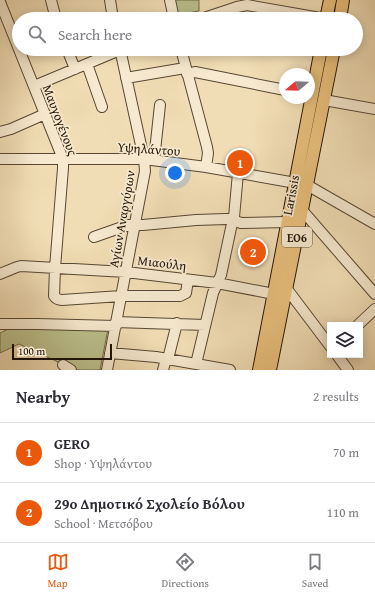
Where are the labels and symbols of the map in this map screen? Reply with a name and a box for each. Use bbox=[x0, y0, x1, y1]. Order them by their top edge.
north arrow bbox=[279, 68, 315, 104]
street label: Μαυγογένους bbox=[38, 82, 82, 159]
street label: Υψηλάντου bbox=[116, 137, 181, 161]
pin: 1 bbox=[227, 148, 253, 178]
your location bbox=[165, 163, 185, 183]
street label: Αγίων Αναργύρων bbox=[104, 169, 140, 269]
street label: Larissis bbox=[278, 173, 304, 217]
road number: ΕΟ6 bbox=[282, 227, 312, 247]
pin: 2 bbox=[240, 237, 266, 267]
street label: Μιαούλη bbox=[137, 251, 187, 275]
scale bar bbox=[12, 342, 112, 361]

